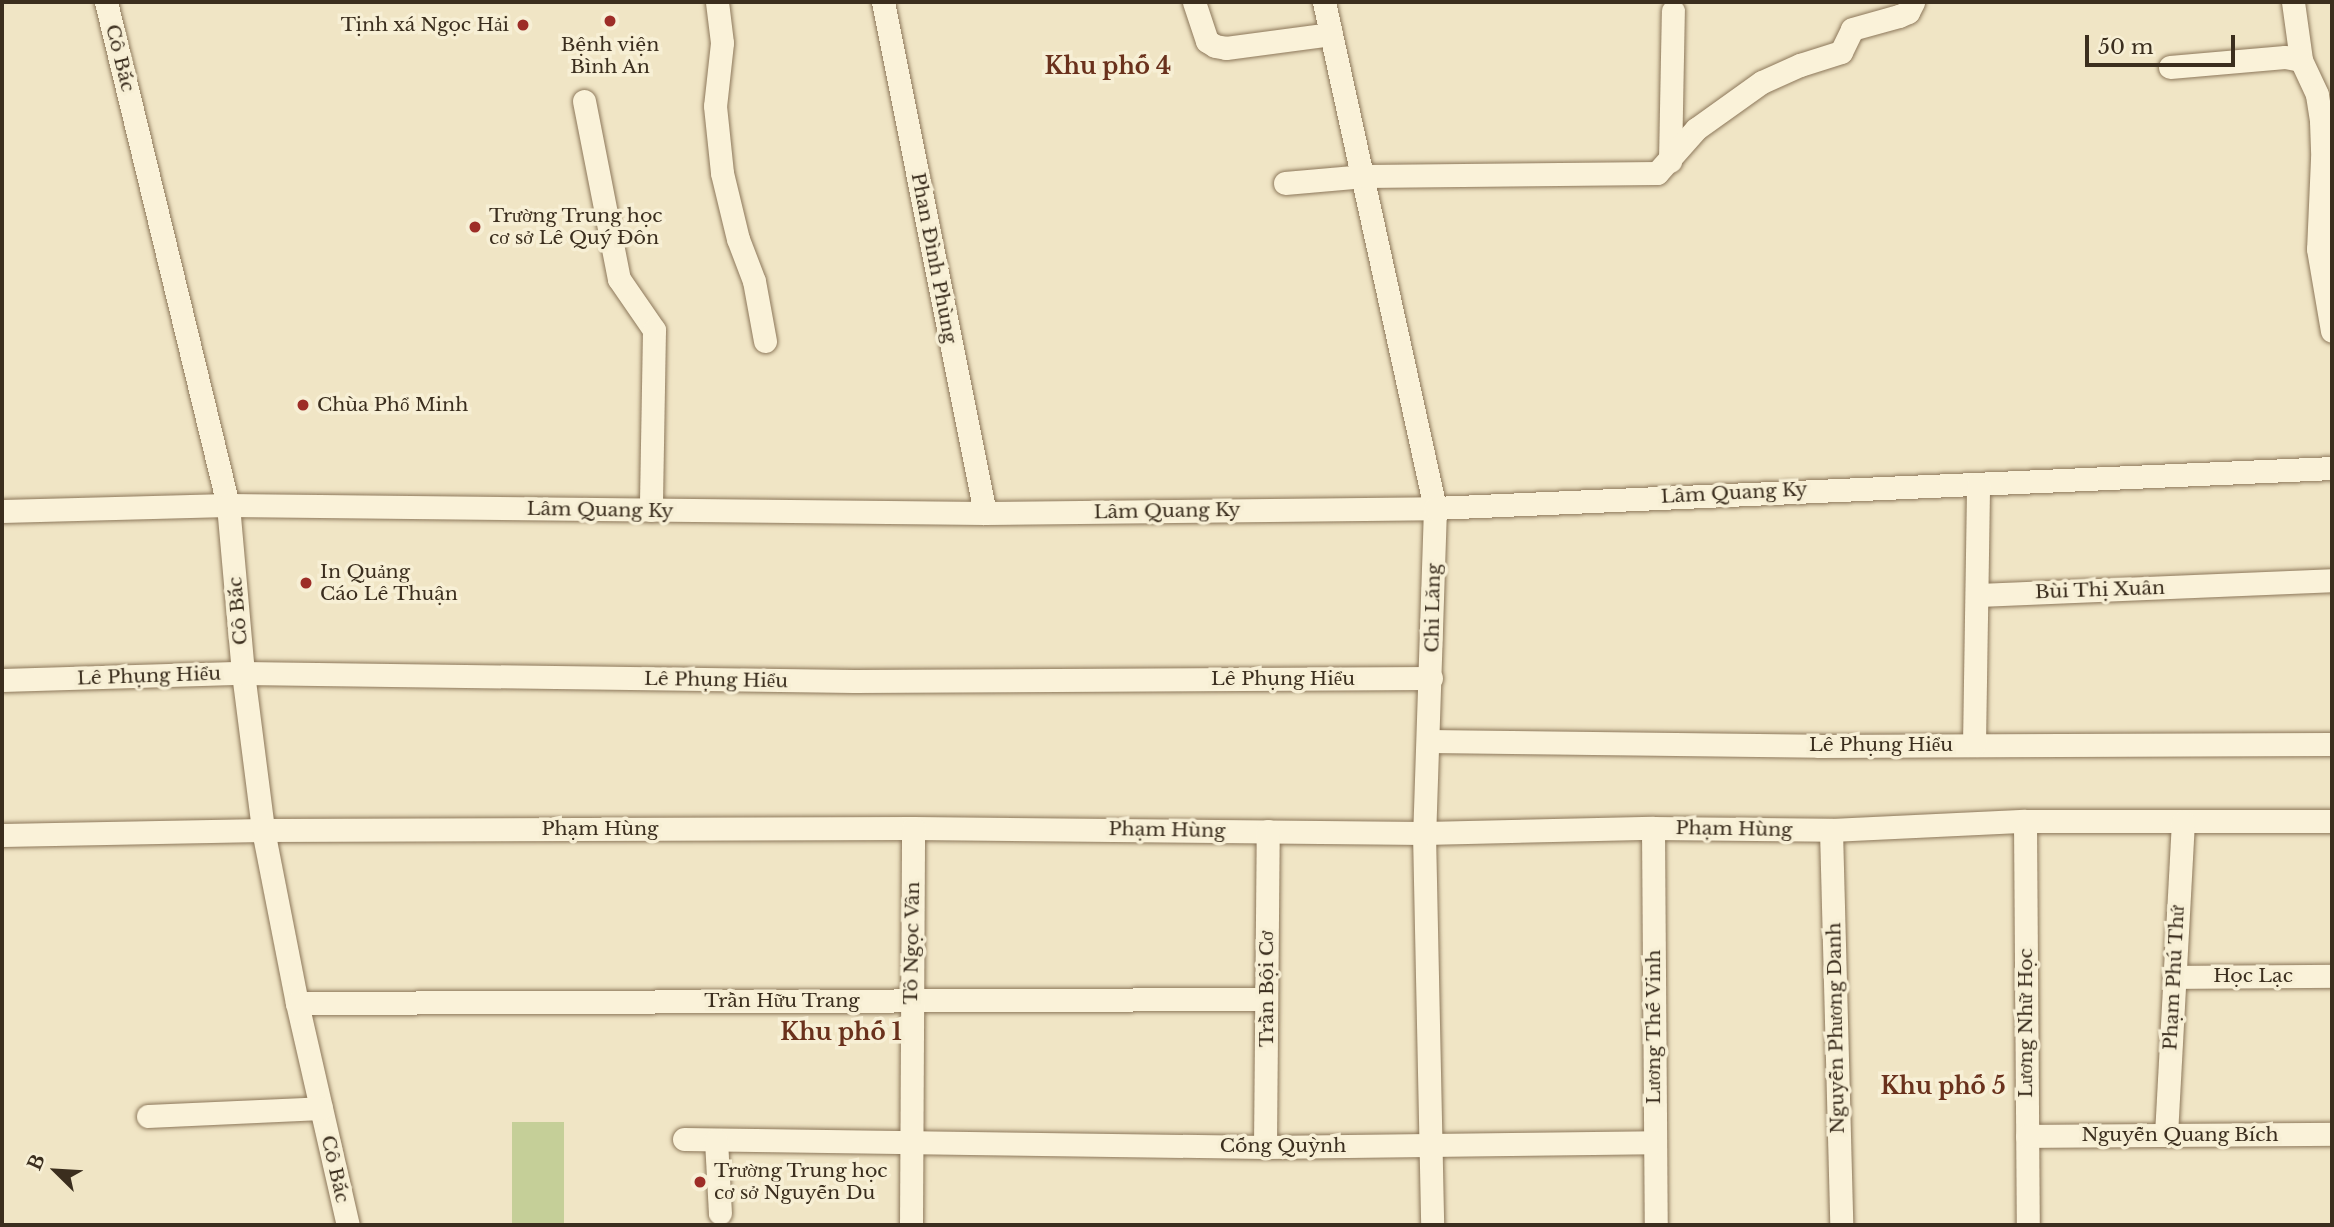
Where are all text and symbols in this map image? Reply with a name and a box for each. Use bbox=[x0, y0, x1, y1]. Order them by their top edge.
marker: Bệnh viện Bình An bbox=[600, 11, 620, 31]
place label: Tịnh xá Ngọc Hải bbox=[340, 14, 509, 36]
marker: Tịnh xá Ngọc Hải bbox=[515, 17, 531, 33]
scale bar bbox=[2089, 21, 2240, 65]
street label: Cô Bắc bbox=[101, 22, 139, 94]
place label: Bệnh viện Bình An bbox=[560, 34, 660, 78]
text: 50 m bbox=[2098, 34, 2153, 60]
district label: Khu phố 4 bbox=[1045, 52, 1171, 80]
street label: Phan Đình Phùng bbox=[906, 171, 962, 345]
place label: Trường Trung học cơ sở Lê Quý Đôn bbox=[489, 205, 664, 249]
marker: Trường Trung học cơ sở Lê Quý Đôn bbox=[467, 219, 483, 235]
place label: Chùa Phổ Minh bbox=[317, 394, 468, 416]
marker: Chùa Phổ Minh bbox=[295, 397, 311, 413]
street label: Lâm Quang Ky bbox=[1660, 478, 1808, 508]
street label: Lâm Quang Ky bbox=[526, 497, 674, 523]
street label: Lâm Quang Ky bbox=[1093, 498, 1241, 524]
place label: In Quảng Cáo Lê Thuận bbox=[320, 561, 458, 605]
street label: Chi Lăng bbox=[1421, 563, 1445, 653]
marker: In Quảng Cáo Lê Thuận bbox=[298, 575, 314, 591]
street label: Cô Bắc bbox=[224, 576, 252, 646]
street label: Bùi Thị Xuân bbox=[2034, 576, 2166, 604]
street label: Lê Phụng Hiểu bbox=[77, 662, 221, 690]
street label: Lê Phụng Hiểu bbox=[644, 667, 788, 693]
street label: Lê Phụng Hiểu bbox=[1211, 668, 1355, 690]
street label: Lê Phụng Hiểu bbox=[1809, 734, 1953, 756]
street label: Phạm Hùng bbox=[1675, 817, 1793, 841]
street label: Phạm Hùng bbox=[542, 818, 658, 840]
street label: Phạm Hùng bbox=[1108, 818, 1226, 842]
street label: Tô Ngọc Vân bbox=[900, 881, 924, 1005]
street label: Phạm Phú Thứ bbox=[2159, 905, 2189, 1051]
street label: Nguyễn Phương Danh bbox=[1823, 922, 1849, 1134]
street label: Trần Bội Cơ bbox=[1256, 931, 1278, 1047]
street label: Lương Nhữ Học bbox=[2015, 948, 2037, 1098]
street label: Lương Thế Vinh bbox=[1643, 949, 1665, 1105]
street label: Học Lạc bbox=[2213, 965, 2293, 987]
street label: Trần Hữu Trang bbox=[704, 990, 860, 1012]
district label: Khu phố 1 bbox=[780, 1018, 902, 1046]
district label: Khu phố 5 bbox=[1880, 1072, 2006, 1100]
street label: Nguyễn Quang Bích bbox=[2081, 1124, 2279, 1146]
street label: Cô Bắc bbox=[316, 1133, 354, 1205]
street label: Cống Quỳnh bbox=[1220, 1135, 1346, 1157]
north arrow bbox=[21, 1136, 91, 1206]
text: B bbox=[23, 1151, 50, 1174]
place label: Trường Trung học cơ sở Nguyễn Du bbox=[714, 1160, 889, 1204]
marker: Trường Trung học cơ sở Nguyễn Du bbox=[692, 1174, 708, 1190]

